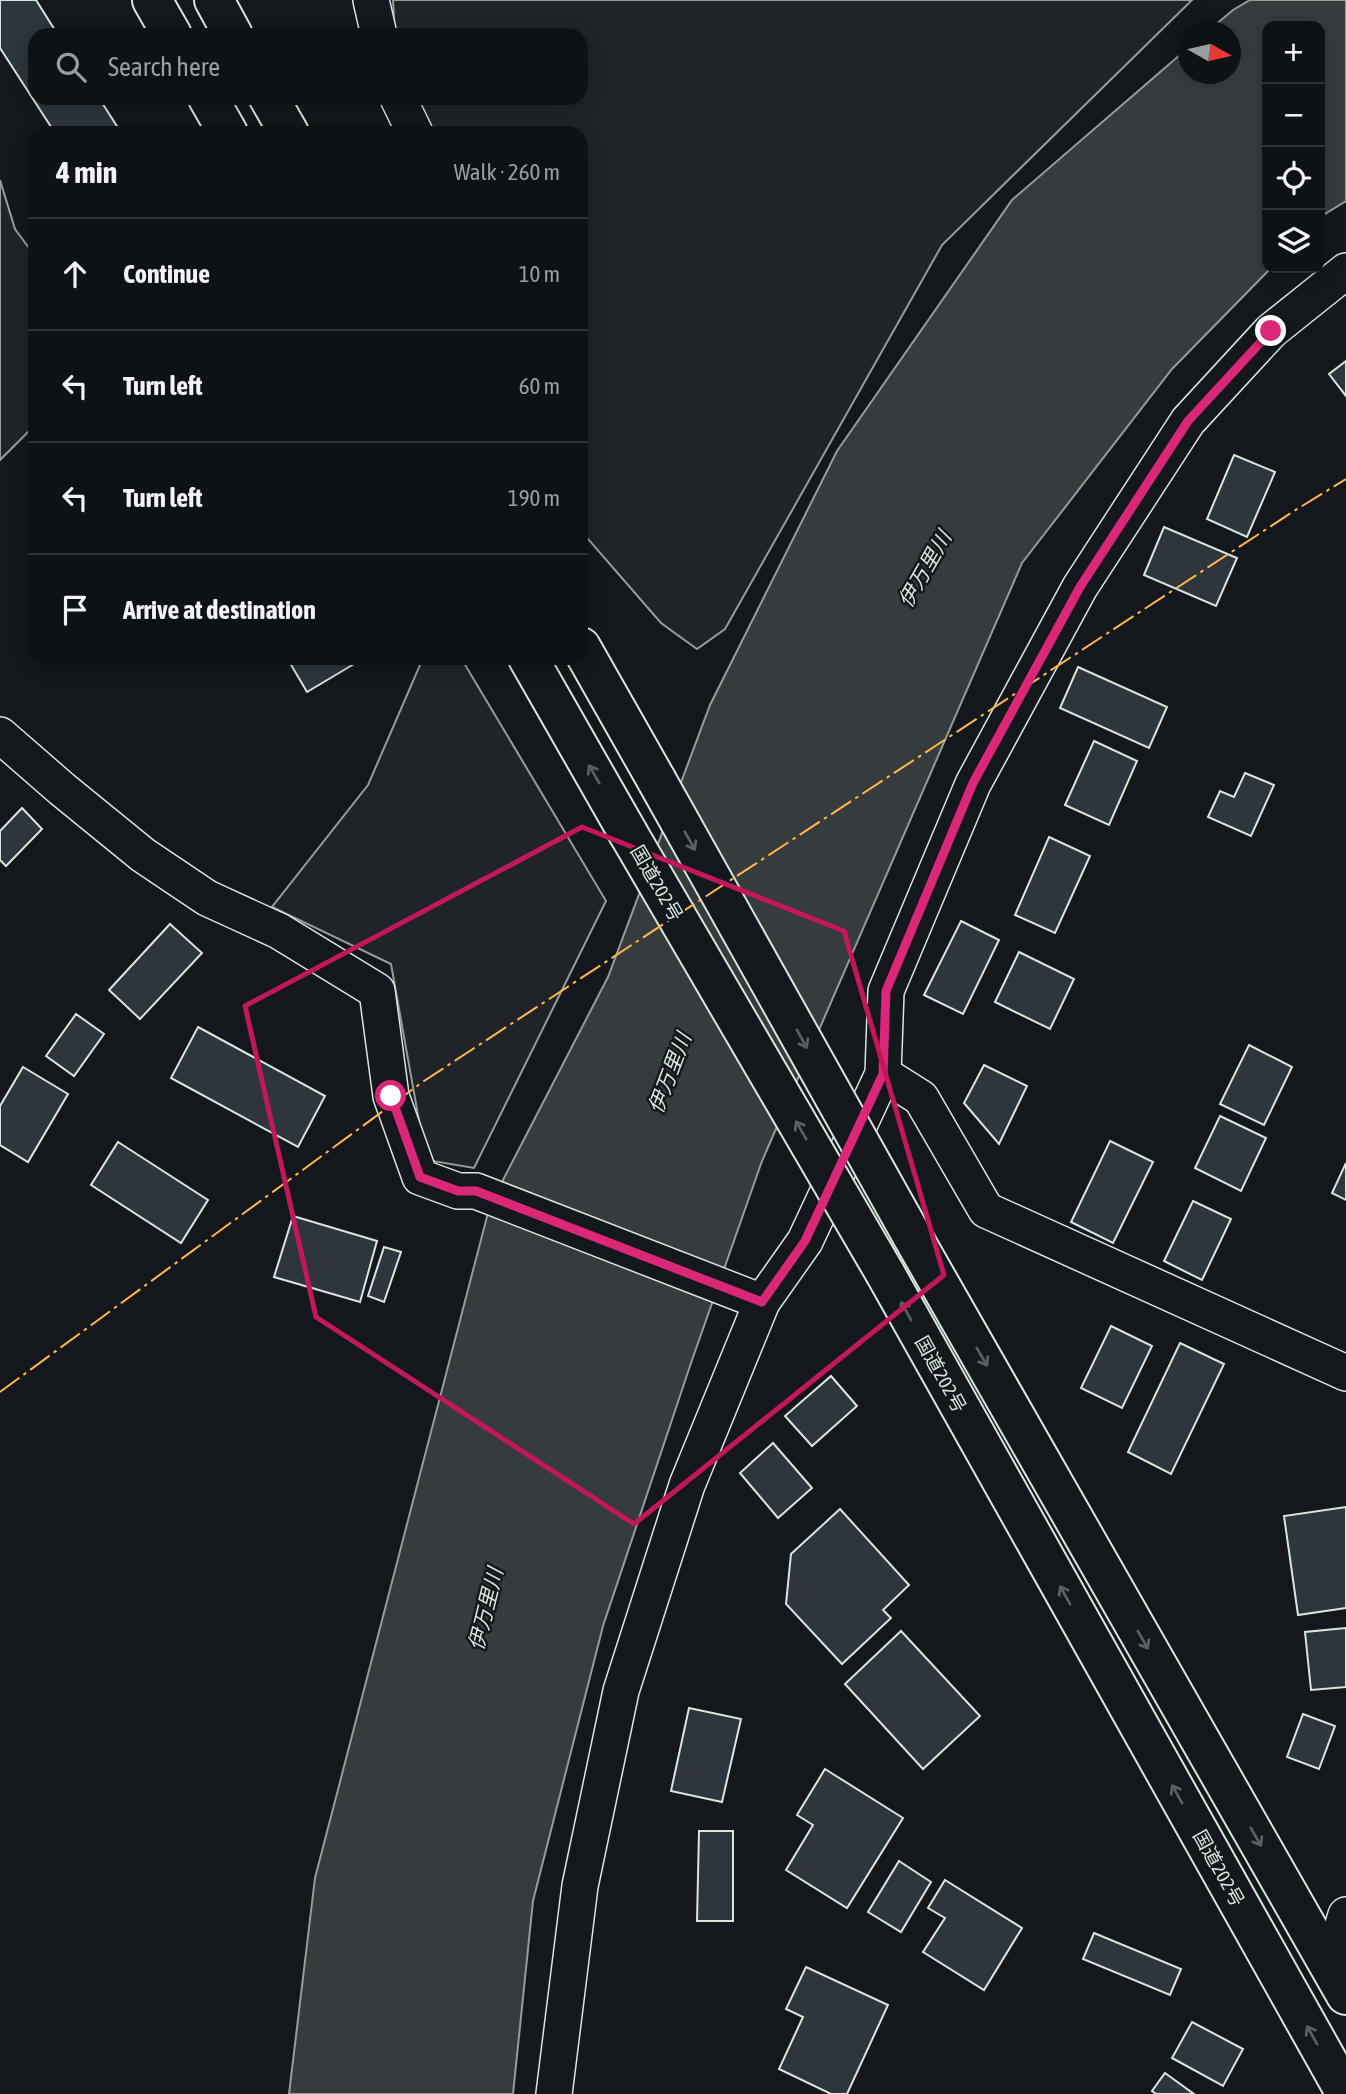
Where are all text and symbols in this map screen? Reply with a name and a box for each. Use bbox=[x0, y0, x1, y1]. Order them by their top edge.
north arrow bbox=[1178, 21, 1241, 84]
map controls bbox=[1262, 21, 1325, 273]
button: + bbox=[1262, 21, 1325, 84]
search box bbox=[28, 28, 588, 105]
icon: search bbox=[52, 48, 90, 86]
text: Search here bbox=[108, 52, 220, 82]
button: − bbox=[1262, 84, 1325, 147]
button: locate bbox=[1262, 147, 1325, 210]
text: 4 min bbox=[56, 155, 117, 189]
text: Walk · 260 m bbox=[454, 159, 560, 185]
button: layers bbox=[1262, 210, 1325, 273]
icon: ahead bbox=[56, 255, 94, 293]
text: Continue bbox=[123, 259, 210, 289]
text: 10 m bbox=[519, 261, 560, 287]
route end bbox=[1255, 315, 1286, 346]
icon: left bbox=[56, 367, 94, 405]
text: Turn left bbox=[123, 371, 203, 401]
text: 60 m bbox=[519, 373, 560, 399]
icon: left bbox=[56, 479, 94, 517]
text: Turn left bbox=[123, 483, 203, 513]
text: 190 m bbox=[508, 485, 560, 511]
water label: 伊万里川 bbox=[893, 525, 956, 611]
icon: arrive bbox=[56, 591, 94, 629]
text: Arrive at destination bbox=[123, 595, 316, 625]
one-way arrow bbox=[587, 764, 600, 785]
one-way arrow bbox=[683, 830, 697, 850]
street label: 国道202号 bbox=[627, 841, 687, 925]
water label: 伊万里川 bbox=[643, 1028, 696, 1117]
one-way arrow bbox=[796, 1028, 809, 1049]
route start bbox=[375, 1080, 406, 1111]
one-way arrow bbox=[794, 1120, 808, 1140]
one-way arrow bbox=[899, 1302, 913, 1322]
street label: 国道202号 bbox=[911, 1332, 971, 1416]
one-way arrow bbox=[975, 1347, 989, 1367]
water label: 伊万里川 bbox=[463, 1563, 507, 1653]
one-way arrow bbox=[1058, 1585, 1071, 1606]
one-way arrow bbox=[1136, 1629, 1150, 1649]
one-way arrow bbox=[1170, 1784, 1184, 1804]
street label: 国道202号 bbox=[1189, 1826, 1249, 1910]
one-way arrow bbox=[1249, 1827, 1263, 1847]
one-way arrow bbox=[1305, 2025, 1319, 2045]

